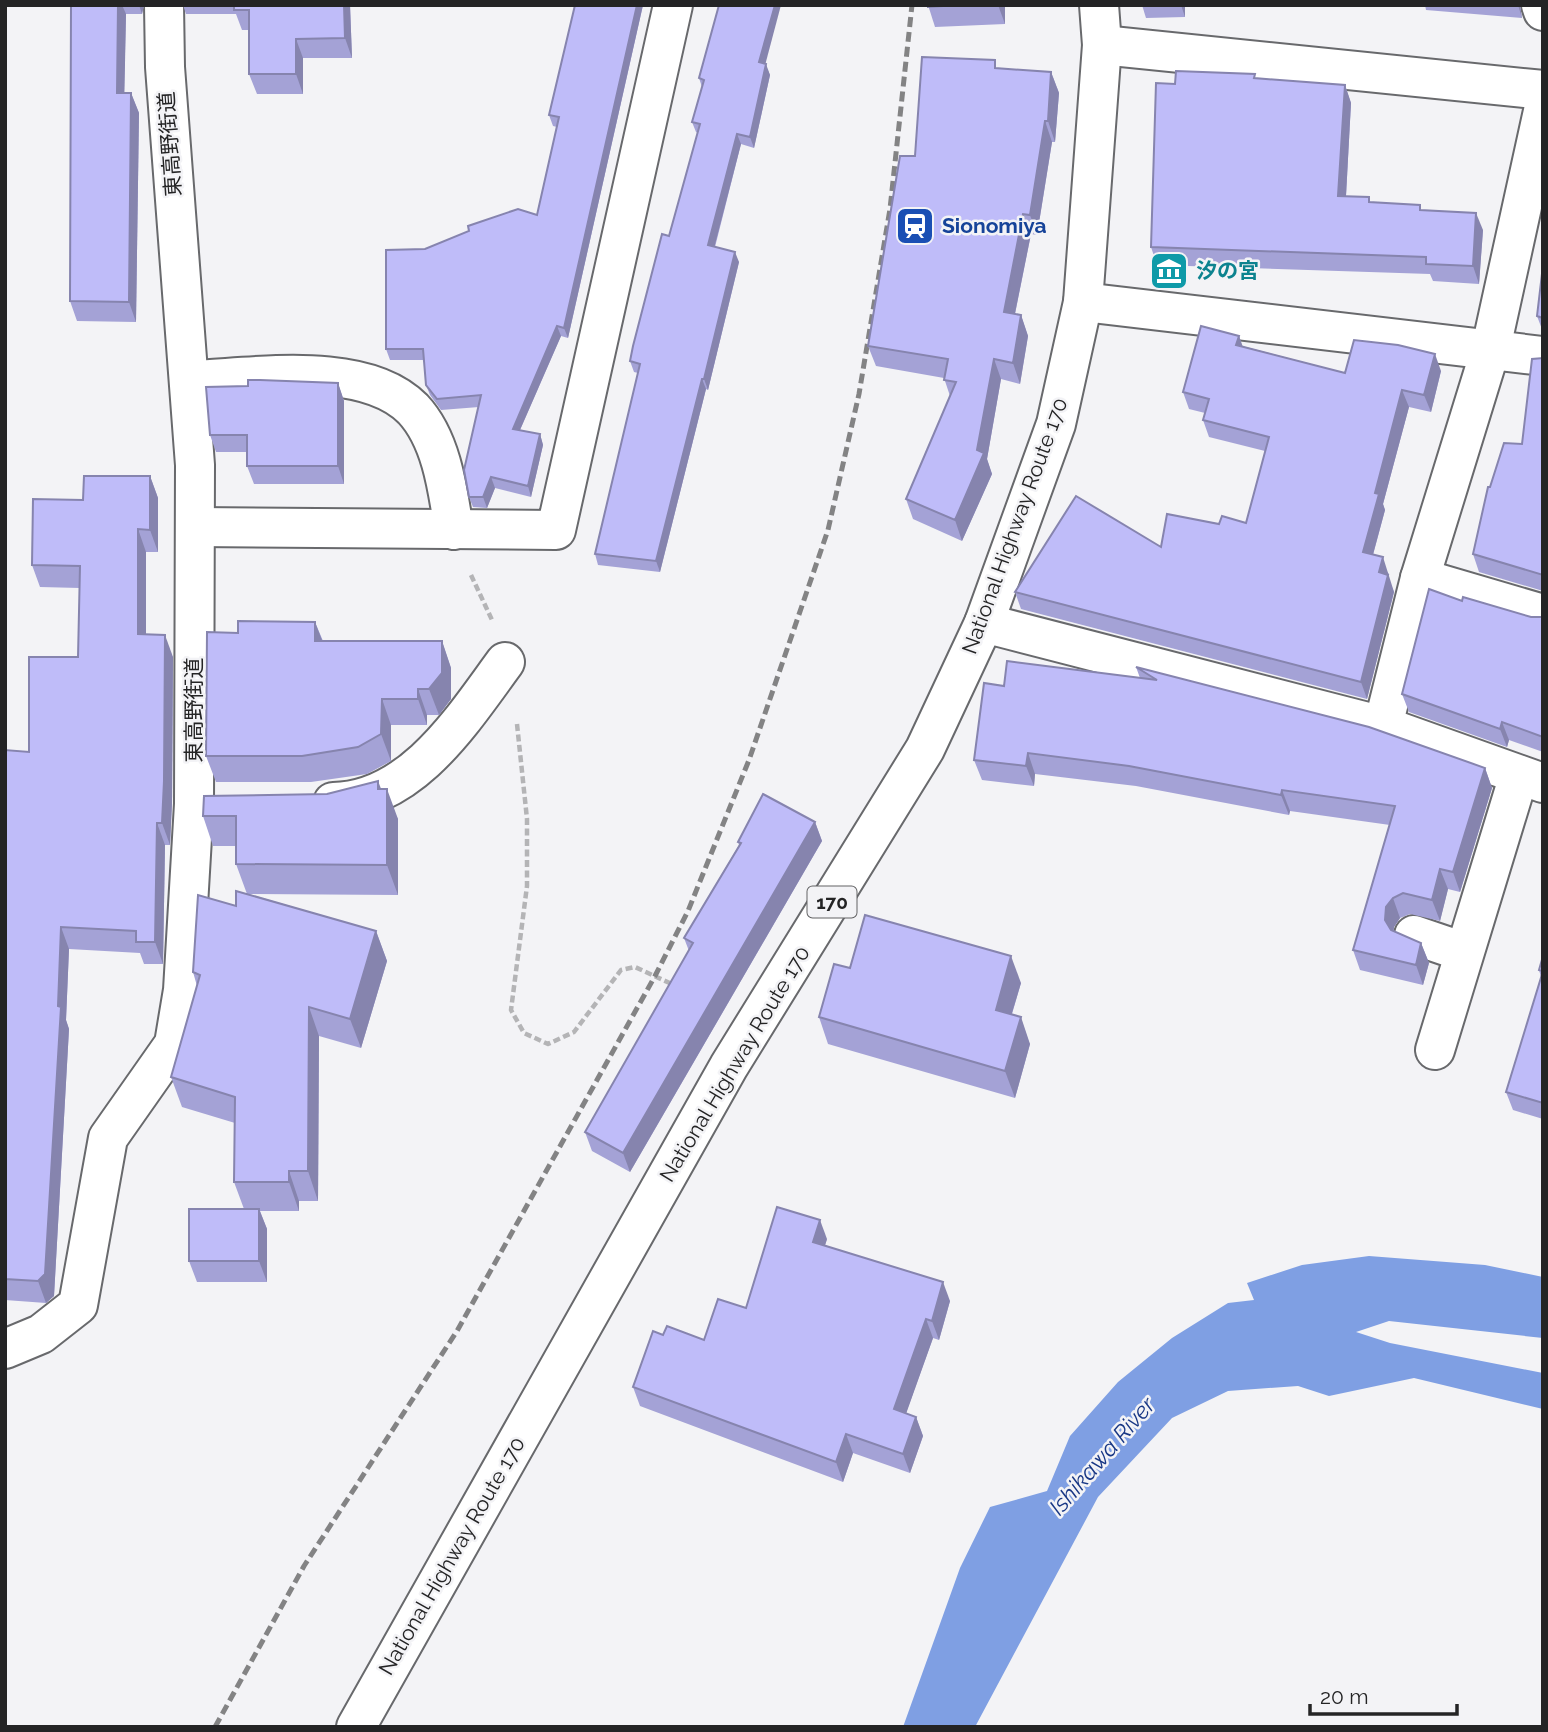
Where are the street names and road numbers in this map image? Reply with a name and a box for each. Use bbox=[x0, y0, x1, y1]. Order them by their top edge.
street label: 東高野街道 bbox=[153, 91, 186, 197]
street label: National Highway Route 170 bbox=[957, 394, 1073, 657]
street label: 東高野街道 bbox=[181, 658, 206, 763]
road number: 170 bbox=[808, 887, 856, 918]
street label: National Highway Route 170 bbox=[654, 941, 815, 1186]
street label: National Highway Route 170 bbox=[373, 1432, 530, 1679]

